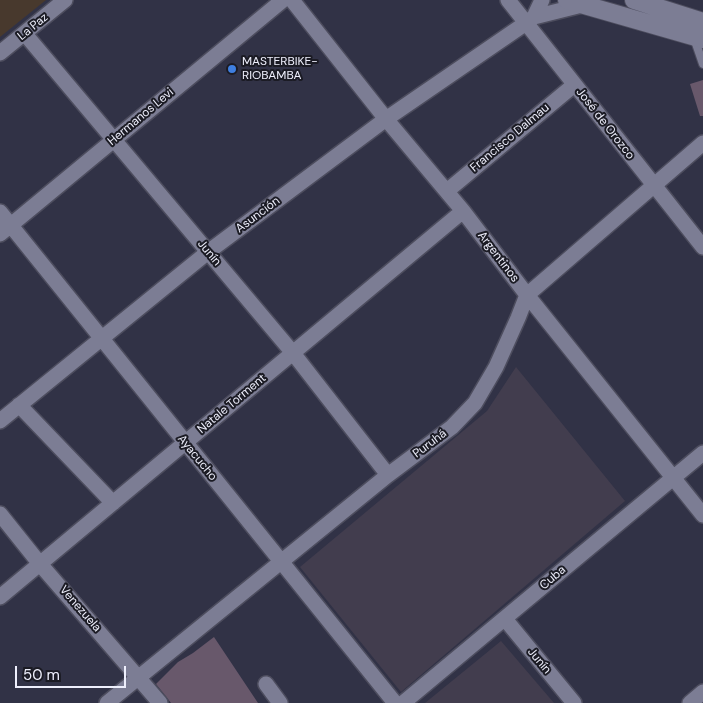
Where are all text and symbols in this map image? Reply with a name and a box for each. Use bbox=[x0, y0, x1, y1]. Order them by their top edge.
street label: La Paz bbox=[15, 10, 51, 44]
place label: MASTERBIKE- RIOBAMBA bbox=[242, 55, 318, 83]
marker: MASTERBIKE- RIOBAMBA bbox=[226, 63, 238, 75]
street label: Hermanos Levi bbox=[105, 85, 177, 149]
street label: José de Orozco bbox=[573, 85, 637, 163]
street label: Francisco Dalmau bbox=[468, 101, 552, 175]
street label: Asunción bbox=[233, 194, 283, 236]
street label: Argentinos bbox=[474, 229, 522, 285]
street label: Junín bbox=[194, 237, 224, 269]
street label: Natale Torment bbox=[195, 371, 269, 437]
street label: Puruhá bbox=[410, 427, 450, 461]
street label: Ayacucho bbox=[174, 432, 220, 484]
street label: Cuba bbox=[537, 563, 569, 593]
street label: Venezuela bbox=[56, 583, 104, 635]
street label: Junín bbox=[524, 645, 554, 677]
scale bar bbox=[18, 656, 129, 688]
text: 50 m bbox=[23, 665, 60, 685]

